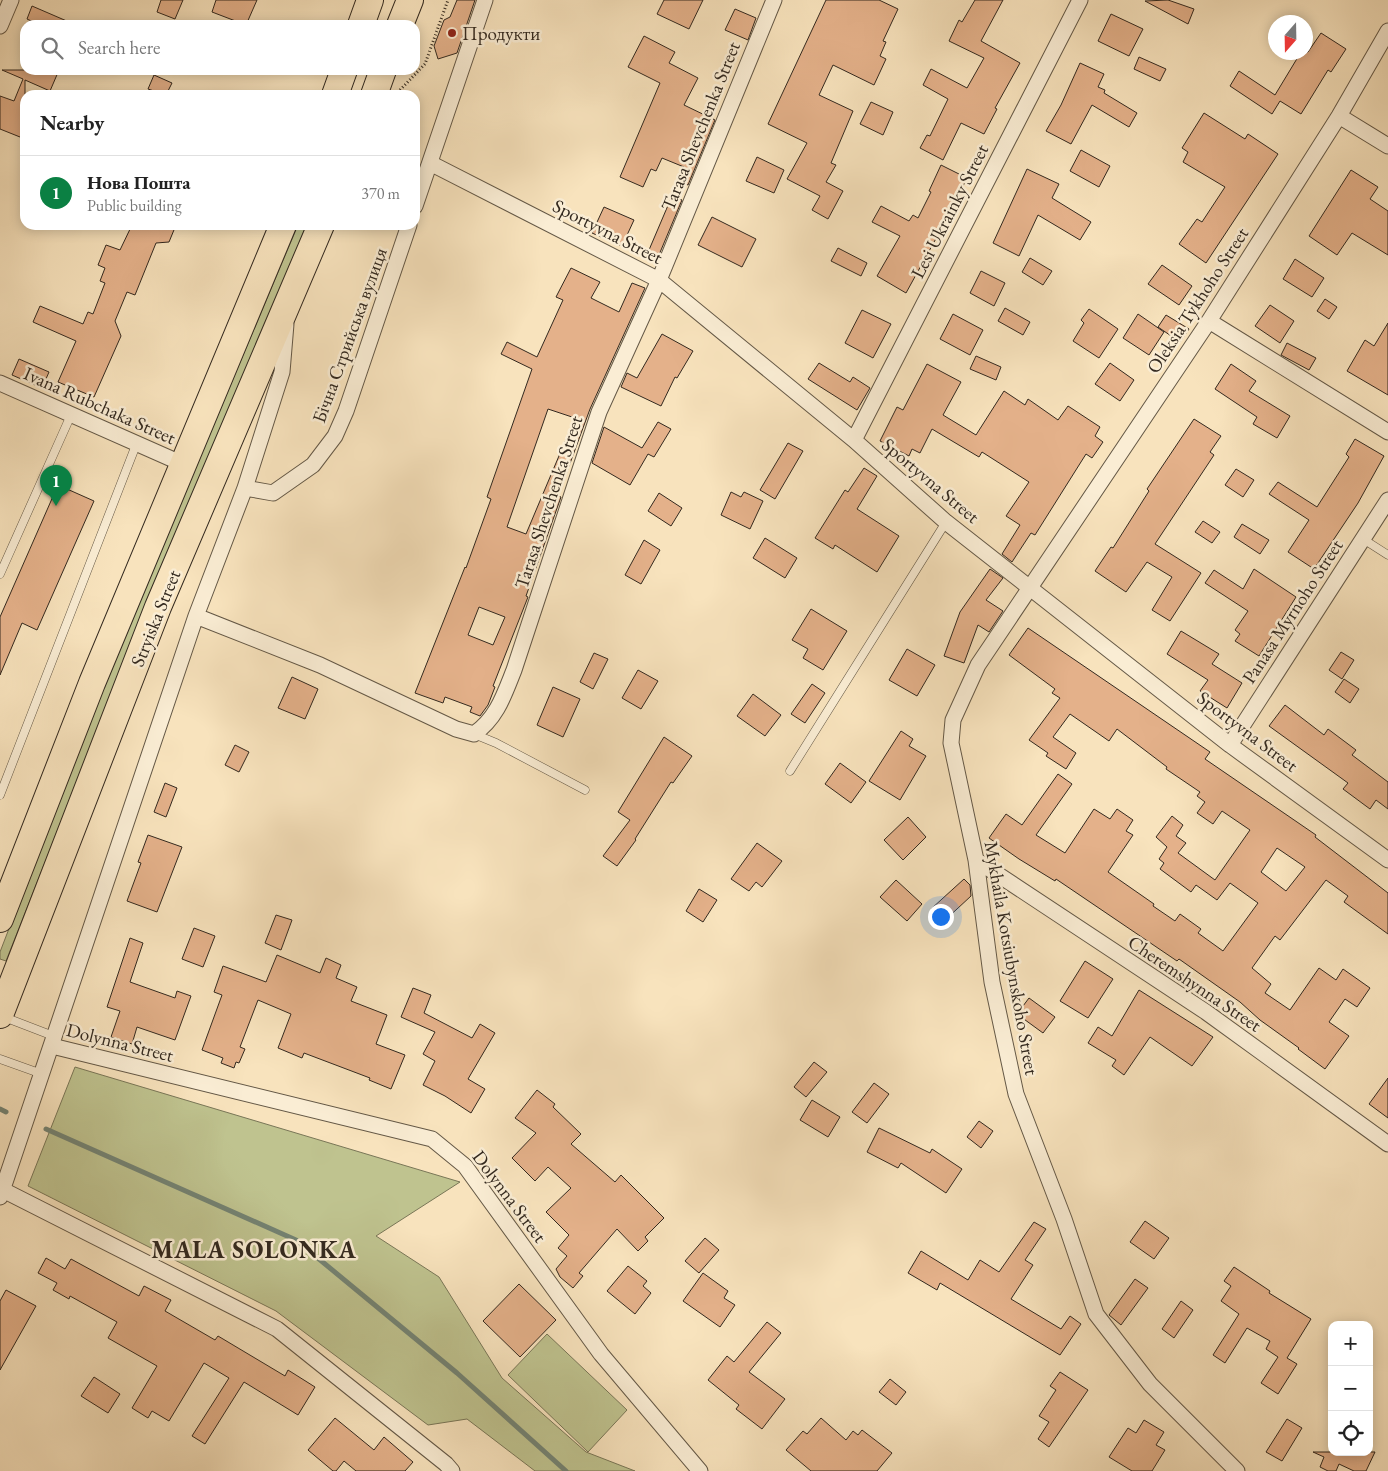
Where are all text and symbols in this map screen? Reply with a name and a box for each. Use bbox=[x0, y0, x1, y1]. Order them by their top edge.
north arrow bbox=[1268, 15, 1313, 60]
search box bbox=[20, 20, 420, 75]
place label: Продукти bbox=[462, 21, 540, 46]
marker: Продукти bbox=[446, 27, 458, 39]
icon: search bbox=[38, 34, 66, 62]
text: Search here bbox=[78, 35, 160, 60]
street label: Tarasa Shevchenka Street bbox=[655, 38, 746, 215]
text: Nearby bbox=[40, 109, 104, 136]
street label: Lesi Ukrainky Street bbox=[905, 140, 994, 283]
text: Нова Пошта bbox=[87, 170, 191, 195]
text: 1 bbox=[52, 183, 60, 204]
text: 370 m bbox=[361, 183, 400, 204]
street label: Sportyvna Street bbox=[549, 193, 667, 270]
text: Public building bbox=[87, 195, 182, 216]
street label: Oleksia Tykhoho Street bbox=[1141, 222, 1254, 378]
street label: Бічна Стрийська вулиця bbox=[306, 244, 393, 426]
street label: Ivana Rubchaka Street bbox=[20, 361, 180, 450]
street label: Tarasa Shevchenka Street bbox=[509, 412, 588, 592]
street label: Sportyvna Street bbox=[877, 432, 985, 529]
pin: 1 bbox=[40, 465, 72, 506]
street label: Panasa Myrnoho Street bbox=[1236, 534, 1348, 688]
street label: Stryiska Street bbox=[125, 566, 186, 670]
street label: Sportyvna Street bbox=[1192, 685, 1303, 778]
street label: Mykhaila Kotsiubynskoho Street bbox=[979, 839, 1044, 1077]
your location bbox=[928, 904, 954, 930]
street label: Cheremshynna Street bbox=[1123, 929, 1266, 1037]
street label: Dolynna Street bbox=[64, 1017, 176, 1068]
street label: Dolynna Street bbox=[467, 1145, 553, 1248]
district label: MALA SOLONKA bbox=[151, 1234, 357, 1265]
map controls bbox=[1328, 1321, 1373, 1456]
button: + bbox=[1328, 1321, 1373, 1366]
button: − bbox=[1328, 1366, 1373, 1411]
button: locate bbox=[1328, 1411, 1373, 1456]

